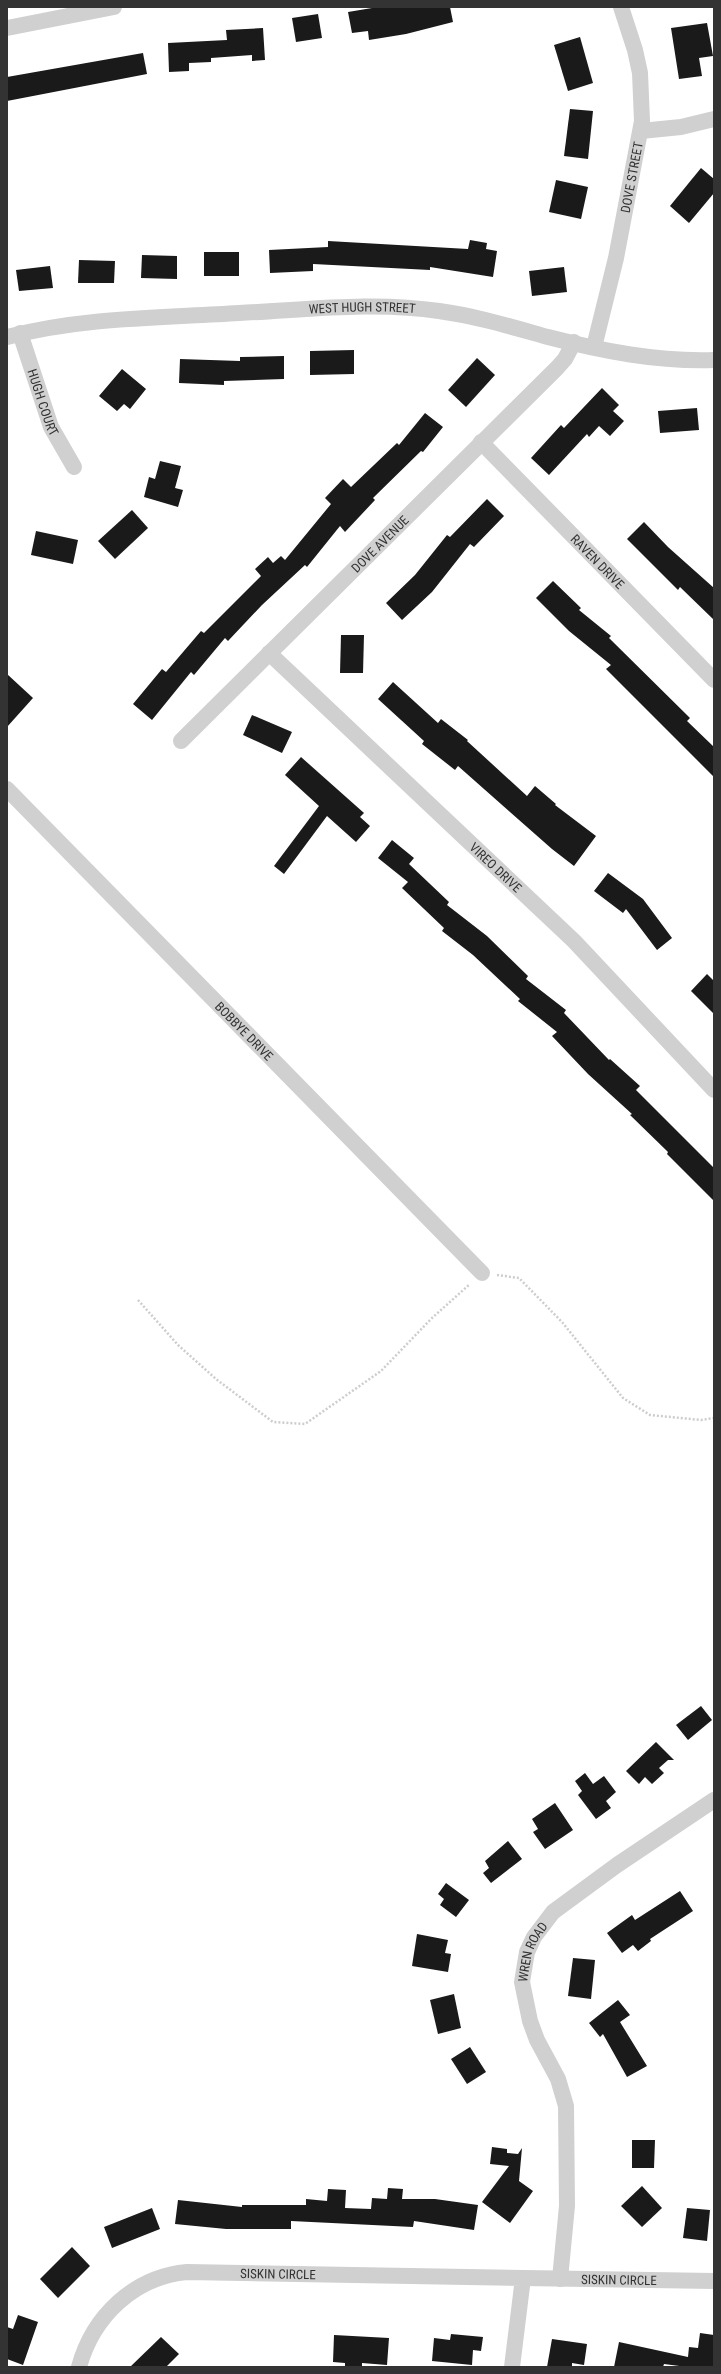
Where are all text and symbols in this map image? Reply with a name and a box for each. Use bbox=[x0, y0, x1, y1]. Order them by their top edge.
street label: DOVE STREET bbox=[618, 140, 646, 214]
street label: WEST HUGH STREET bbox=[308, 299, 416, 317]
street label: HUGH COURT bbox=[24, 367, 62, 439]
street label: DOVE AVENUE bbox=[348, 513, 412, 576]
street label: RAVEN DRIVE bbox=[568, 531, 627, 592]
street label: VIREO DRIVE bbox=[466, 839, 525, 896]
street label: BOBBYE DRIVE bbox=[212, 999, 276, 1064]
street label: WREN ROAD bbox=[515, 1919, 551, 1983]
street label: SISKIN CIRCLE bbox=[240, 2266, 316, 2282]
street label: SISKIN CIRCLE bbox=[581, 2272, 657, 2288]

